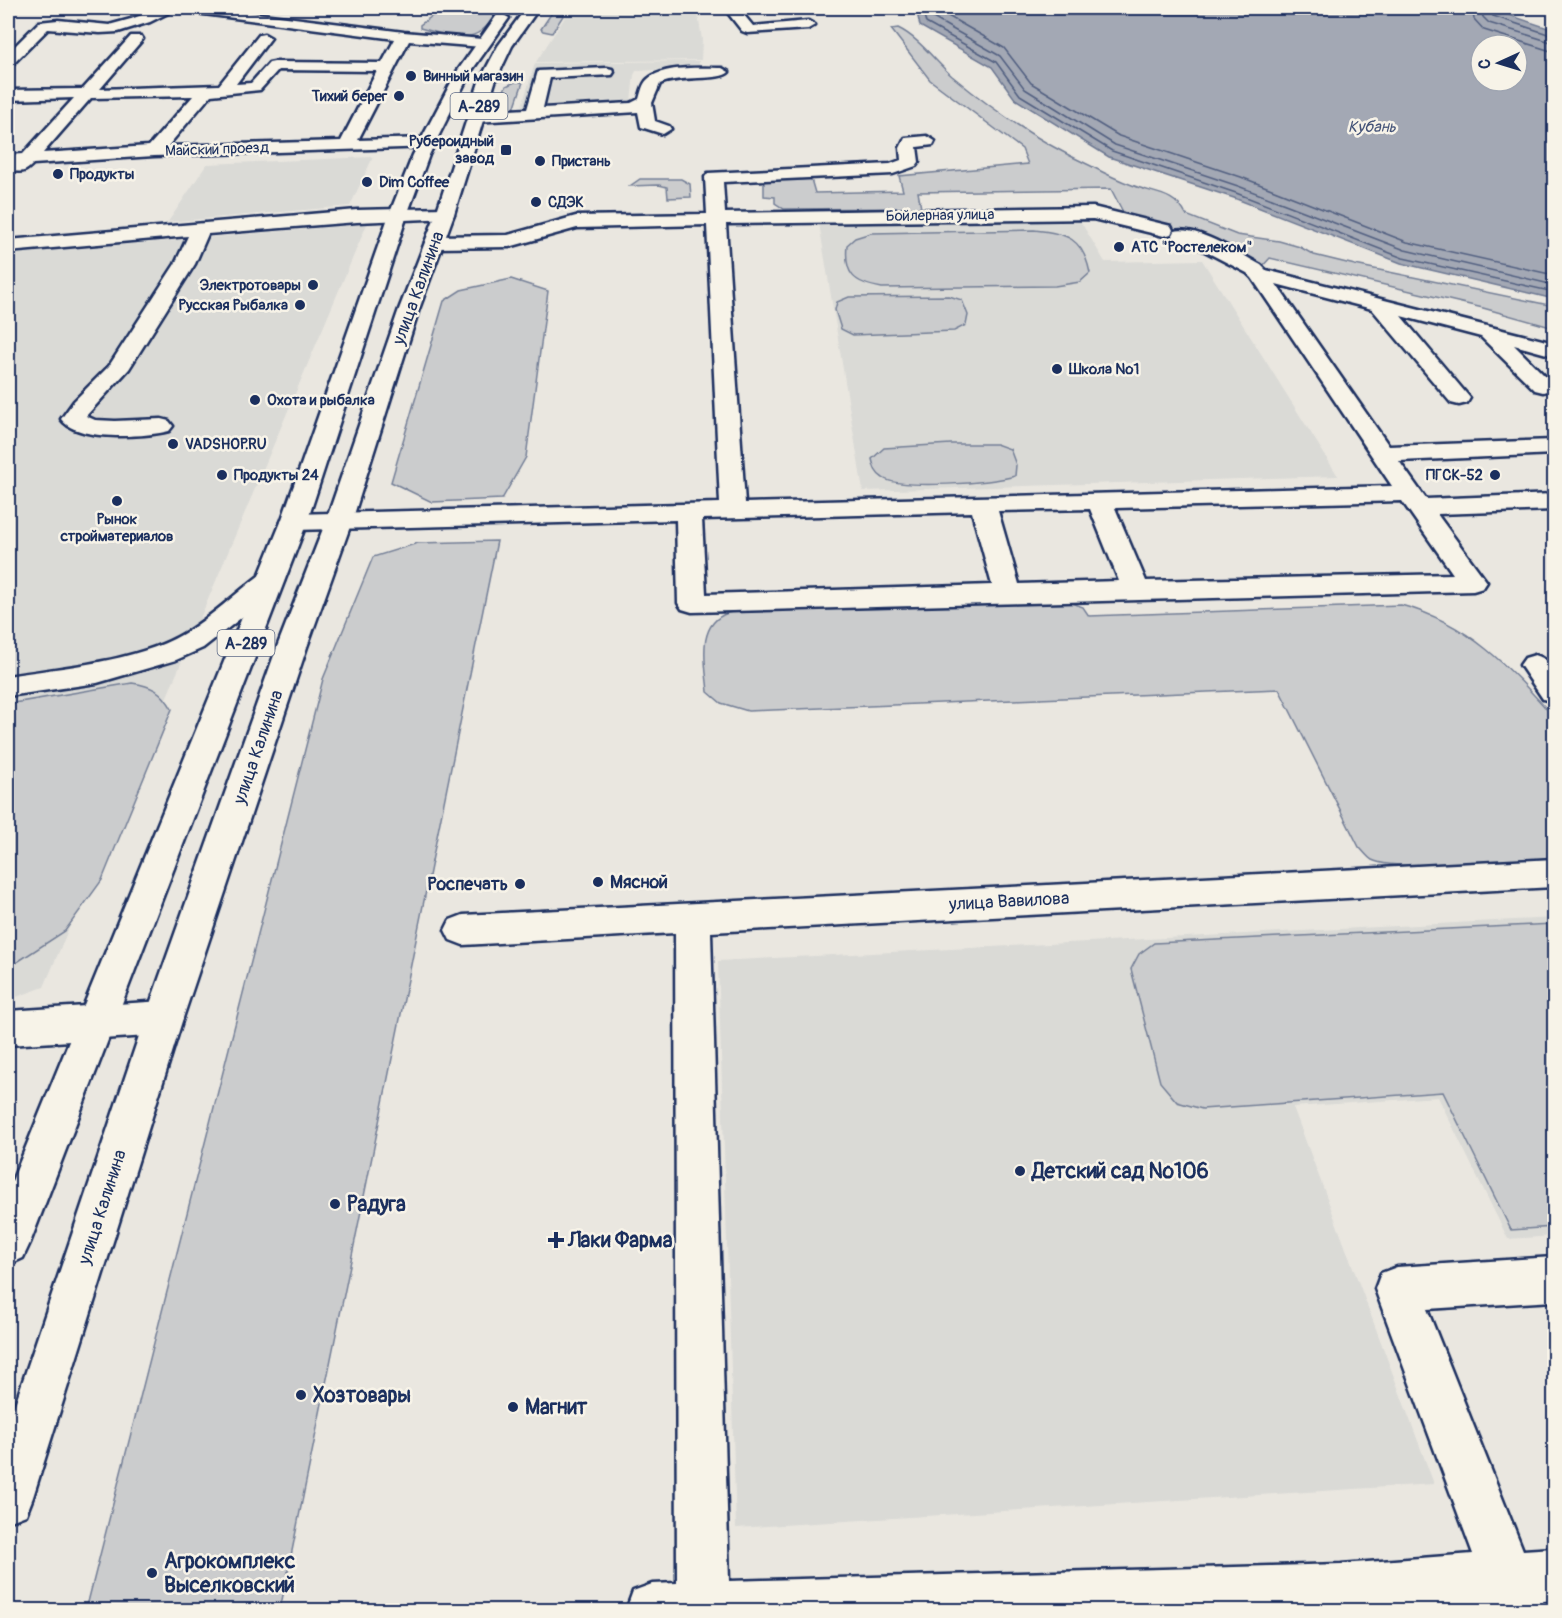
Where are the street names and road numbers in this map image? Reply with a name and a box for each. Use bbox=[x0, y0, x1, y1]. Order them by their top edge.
road number: А-289 bbox=[450, 93, 508, 119]
street label: Майский проезд bbox=[165, 138, 269, 161]
street label: Бойлерная улица bbox=[885, 205, 995, 226]
street label: улица Калинина bbox=[387, 228, 450, 349]
road number: А-289 bbox=[218, 630, 274, 656]
street label: улица Калинина bbox=[228, 687, 289, 808]
street label: улица Вавилова bbox=[947, 887, 1070, 916]
street label: улица Калинина bbox=[73, 1147, 132, 1268]

